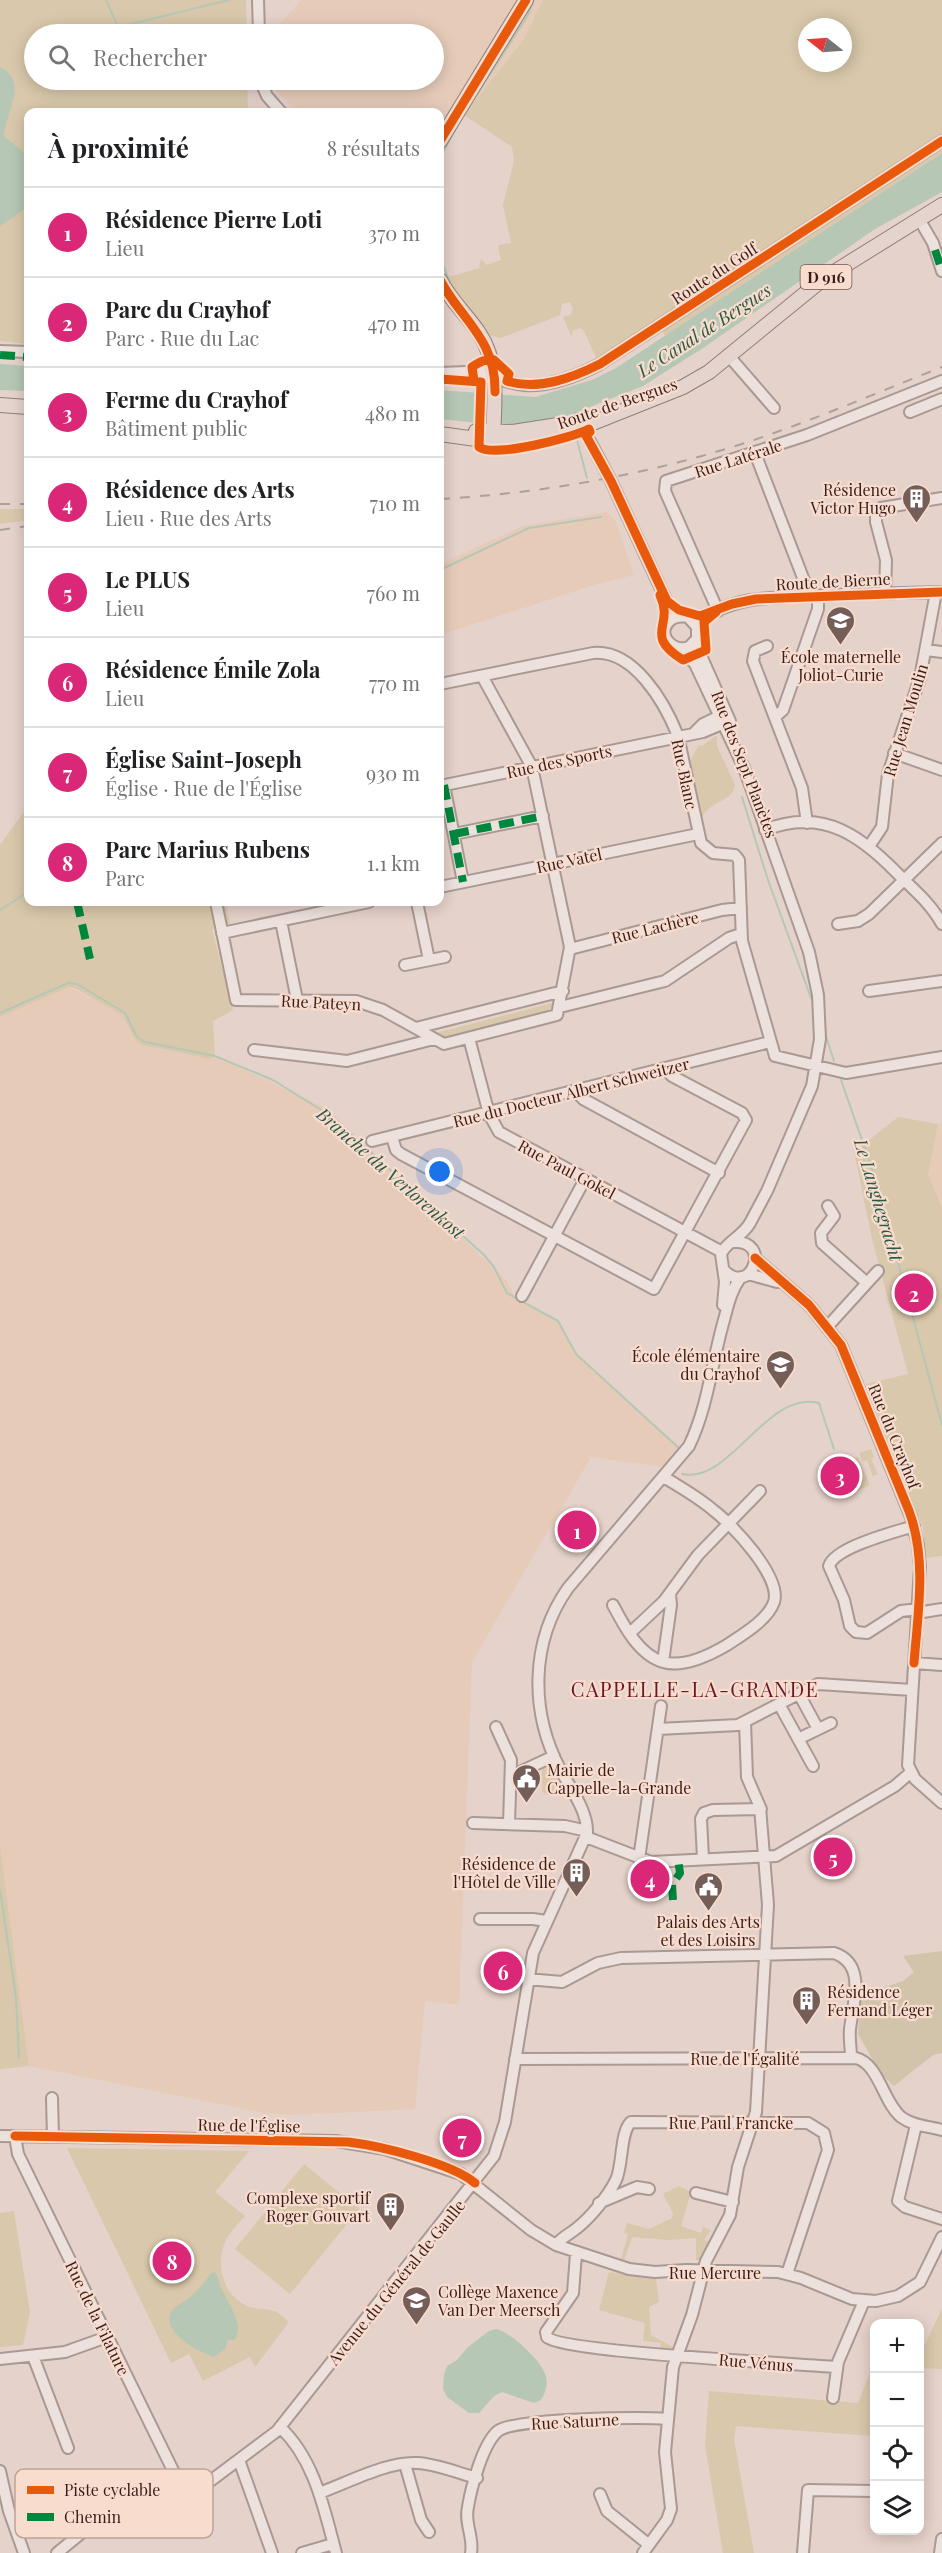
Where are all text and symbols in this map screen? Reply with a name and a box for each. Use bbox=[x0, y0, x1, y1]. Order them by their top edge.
north arrow bbox=[798, 18, 852, 72]
search box bbox=[24, 24, 444, 90]
icon: search bbox=[45, 41, 78, 74]
text: Rechercher bbox=[93, 42, 207, 72]
text: À proximité bbox=[48, 130, 189, 165]
text: 8 résultats bbox=[327, 134, 420, 161]
text: Résidence Pierre Loti bbox=[105, 204, 322, 234]
text: 1 bbox=[64, 219, 71, 246]
text: 370 m bbox=[368, 219, 420, 246]
text: Lieu bbox=[105, 234, 144, 261]
street label: Route du Golf bbox=[667, 236, 762, 309]
road number: D 916 bbox=[800, 265, 852, 289]
water label: Le Canal de Bergues bbox=[632, 278, 776, 383]
text: Parc du Crayhof bbox=[105, 294, 269, 324]
text: 2 bbox=[62, 309, 73, 336]
text: 470 m bbox=[368, 309, 420, 336]
text: Parc · Rue du Lac bbox=[105, 324, 259, 351]
street label: Route de Bergues bbox=[554, 373, 680, 433]
text: Ferme du Crayhof bbox=[105, 384, 288, 414]
text: 3 bbox=[63, 399, 72, 426]
text: 480 m bbox=[365, 399, 420, 426]
text: Bâtiment public bbox=[105, 414, 248, 441]
street label: Rue Latérale bbox=[692, 434, 784, 482]
text: Résidence des Arts bbox=[105, 474, 295, 504]
place label: Résidence Victor Hugo bbox=[809, 479, 896, 518]
building icon: Résidence Victor Hugo bbox=[901, 482, 933, 524]
text: 4 bbox=[62, 489, 73, 516]
text: 710 m bbox=[370, 489, 420, 516]
text: Lieu · Rue des Arts bbox=[105, 504, 272, 531]
text: Le PLUS bbox=[105, 564, 190, 594]
street label: Route de Bierne bbox=[775, 568, 891, 594]
text: 5 bbox=[63, 579, 72, 606]
text: 760 m bbox=[367, 579, 420, 606]
text: Lieu bbox=[105, 594, 144, 621]
school or university icon: École maternelle Joliot-Curie bbox=[825, 604, 857, 646]
place label: École maternelle Joliot-Curie bbox=[781, 646, 901, 685]
text: Résidence Émile Zola bbox=[105, 654, 320, 684]
street label: Rue Jean Moulin bbox=[878, 661, 932, 779]
text: 6 bbox=[62, 669, 73, 696]
text: 770 m bbox=[369, 669, 420, 696]
text: Lieu bbox=[105, 684, 144, 711]
street label: Rue des Sept Planètes bbox=[707, 687, 783, 841]
street label: Rue Blanc bbox=[667, 737, 703, 811]
street label: Rue des Sports bbox=[505, 740, 613, 782]
text: Église Saint-Joseph bbox=[105, 744, 302, 774]
text: 7 bbox=[63, 759, 72, 786]
text: 930 m bbox=[366, 759, 420, 786]
text: Église · Rue de l'Église bbox=[105, 774, 302, 801]
text: Parc Marius Rubens bbox=[105, 834, 310, 864]
street label: Rue Vatel bbox=[534, 843, 604, 877]
text: 8 bbox=[62, 849, 73, 876]
text: 1.1 km bbox=[367, 849, 420, 876]
text: Parc bbox=[105, 864, 145, 891]
street label: Rue Lachère bbox=[609, 906, 701, 948]
street label: Rue Pateyn bbox=[280, 989, 362, 1015]
street label: Rue du Docteur Albert Schweitzer bbox=[451, 1052, 691, 1132]
water label: Branche du Verlorenkost bbox=[311, 1101, 471, 1245]
street label: Rue Paul Gokel bbox=[515, 1134, 620, 1204]
water label: Le Langhegracht bbox=[849, 1135, 909, 1265]
your location bbox=[425, 1157, 454, 1186]
pin: 2 bbox=[894, 1270, 934, 1316]
place label: École élémentaire du Crayhof bbox=[632, 1345, 762, 1384]
school or university icon: École élémentaire du Crayhof bbox=[765, 1348, 797, 1390]
street label: Rue du Crayhof bbox=[864, 1380, 926, 1493]
pin: 3 bbox=[820, 1454, 860, 1498]
pin: 1 bbox=[558, 1508, 596, 1552]
district label: CAPPELLE-LA-GRANDE bbox=[571, 1675, 819, 1702]
place label: Mairie de Cappelle-la-Grande bbox=[547, 1759, 691, 1798]
public building icon: Mairie de Cappelle-la-Grande bbox=[510, 1762, 542, 1804]
pin: 5 bbox=[814, 1834, 852, 1880]
place label: Résidence de l'Hôtel de Ville bbox=[453, 1853, 556, 1892]
building icon: Résidence de l'Hôtel de Ville bbox=[561, 1856, 593, 1898]
pin: 4 bbox=[630, 1856, 670, 1902]
public building icon: Palais des Arts et des Loisirs bbox=[692, 1870, 724, 1912]
place label: Palais des Arts et des Loisirs bbox=[656, 1911, 760, 1950]
pin: 6 bbox=[484, 1948, 522, 1994]
place label: Résidence Fernand Léger bbox=[827, 1981, 932, 2020]
building icon: Résidence Fernand Léger bbox=[790, 1984, 822, 2026]
street label: Rue de l'Égalité bbox=[690, 2048, 800, 2069]
street label: Rue Paul Francke bbox=[669, 2112, 793, 2133]
street label: Rue de l'Église bbox=[197, 2114, 301, 2136]
pin: 7 bbox=[442, 2116, 482, 2160]
place label: Complexe sportif Roger Gouvart bbox=[246, 2187, 372, 2226]
building icon: Complexe sportif Roger Gouvart bbox=[375, 2190, 407, 2232]
street label: Avenue du Général de Gaulle bbox=[322, 2195, 469, 2370]
pin: 8 bbox=[152, 2238, 192, 2284]
street label: Rue de la Filature bbox=[61, 2257, 135, 2379]
street label: Rue Mercure bbox=[669, 2262, 761, 2283]
place label: Collège Maxence Van Der Meersch bbox=[437, 2281, 561, 2320]
school or university icon: Collège Maxence Van Der Meersch bbox=[401, 2284, 433, 2326]
map controls bbox=[870, 2319, 924, 2535]
button: + bbox=[870, 2319, 924, 2373]
street label: Rue Vénus bbox=[718, 2348, 794, 2376]
button: − bbox=[870, 2373, 924, 2427]
street label: Rue Saturne bbox=[530, 2408, 620, 2434]
button: locate bbox=[870, 2427, 924, 2481]
legend bbox=[15, 2469, 213, 2538]
text: Piste cyclable bbox=[64, 2479, 160, 2500]
button: layers bbox=[870, 2481, 924, 2535]
text: Chemin bbox=[64, 2506, 121, 2527]

